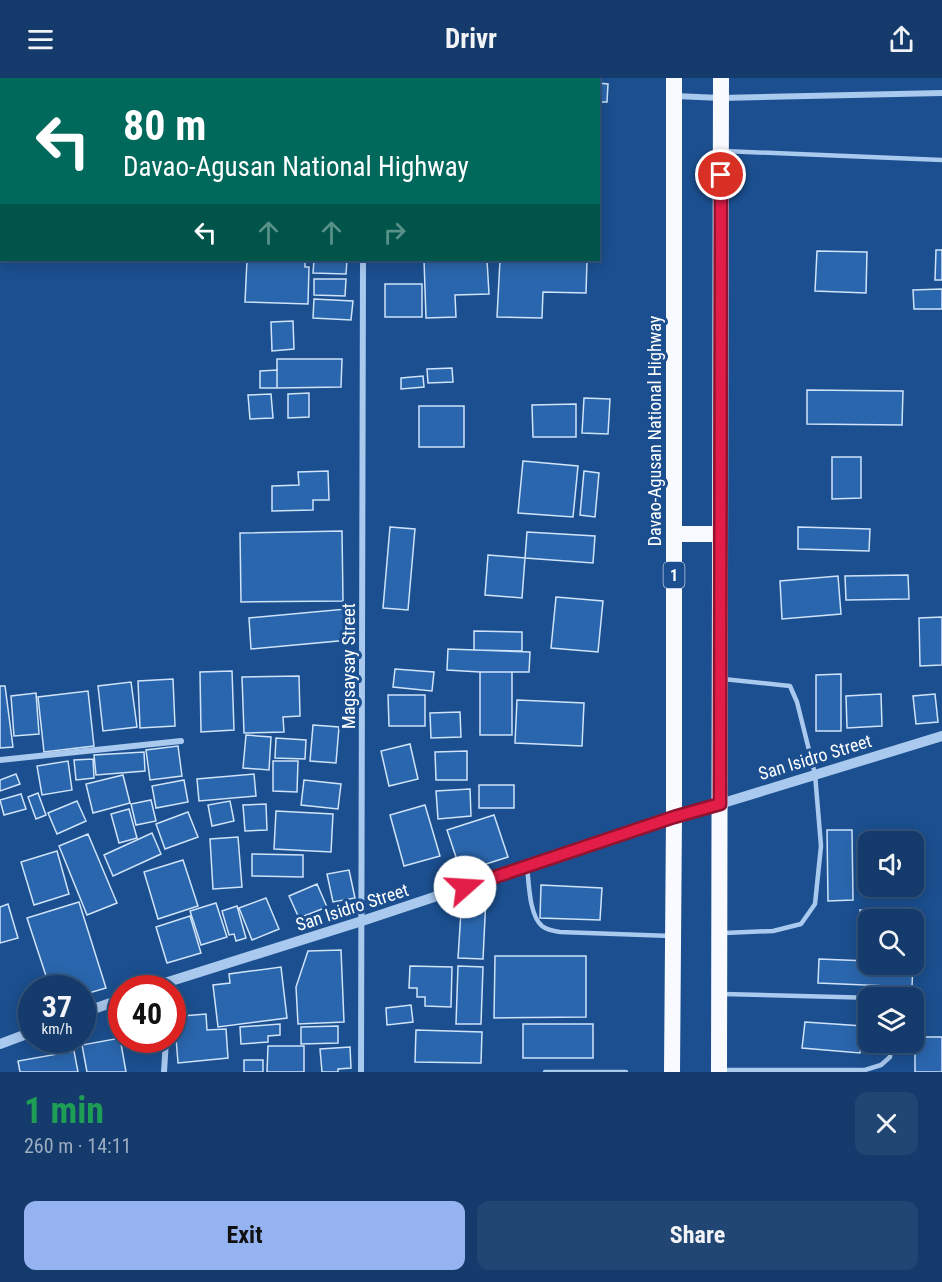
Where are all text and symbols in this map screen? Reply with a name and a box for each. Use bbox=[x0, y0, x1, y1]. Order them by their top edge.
icon: menu bbox=[24, 23, 57, 56]
text: Drivr bbox=[445, 23, 497, 55]
icon: share bbox=[885, 23, 918, 56]
text: 80 m bbox=[123, 101, 206, 150]
icon: left bbox=[24, 102, 102, 180]
pin bbox=[695, 149, 746, 200]
text: Davao-Agusan National Highway bbox=[123, 151, 469, 183]
icon: arrive bbox=[704, 158, 737, 191]
icon: left bbox=[189, 216, 222, 249]
icon: ahead bbox=[252, 216, 285, 249]
icon: ahead bbox=[315, 216, 348, 249]
icon: right bbox=[378, 216, 411, 249]
street label: Davao-Agusan National Highway bbox=[644, 315, 665, 546]
road number: 1 bbox=[664, 562, 684, 588]
street label: Magsaysay Street bbox=[338, 603, 359, 729]
street label: San Isidro Street bbox=[756, 730, 874, 784]
map controls bbox=[858, 831, 924, 1053]
button: sound bbox=[858, 831, 924, 897]
position arrow bbox=[433, 855, 497, 919]
street label: San Isidro Street bbox=[293, 879, 411, 935]
button: search bbox=[858, 909, 924, 975]
speed limit sign: 40 bbox=[108, 975, 186, 1053]
button: layers bbox=[858, 987, 924, 1053]
text: 37 bbox=[42, 989, 72, 1024]
text: km/h bbox=[42, 1020, 72, 1038]
text: 1 min bbox=[24, 1090, 104, 1132]
button: close bbox=[855, 1092, 918, 1155]
text: 260 m · 14:11 bbox=[24, 1134, 131, 1158]
button: Exit bbox=[24, 1201, 465, 1270]
button: Share bbox=[477, 1201, 918, 1270]

